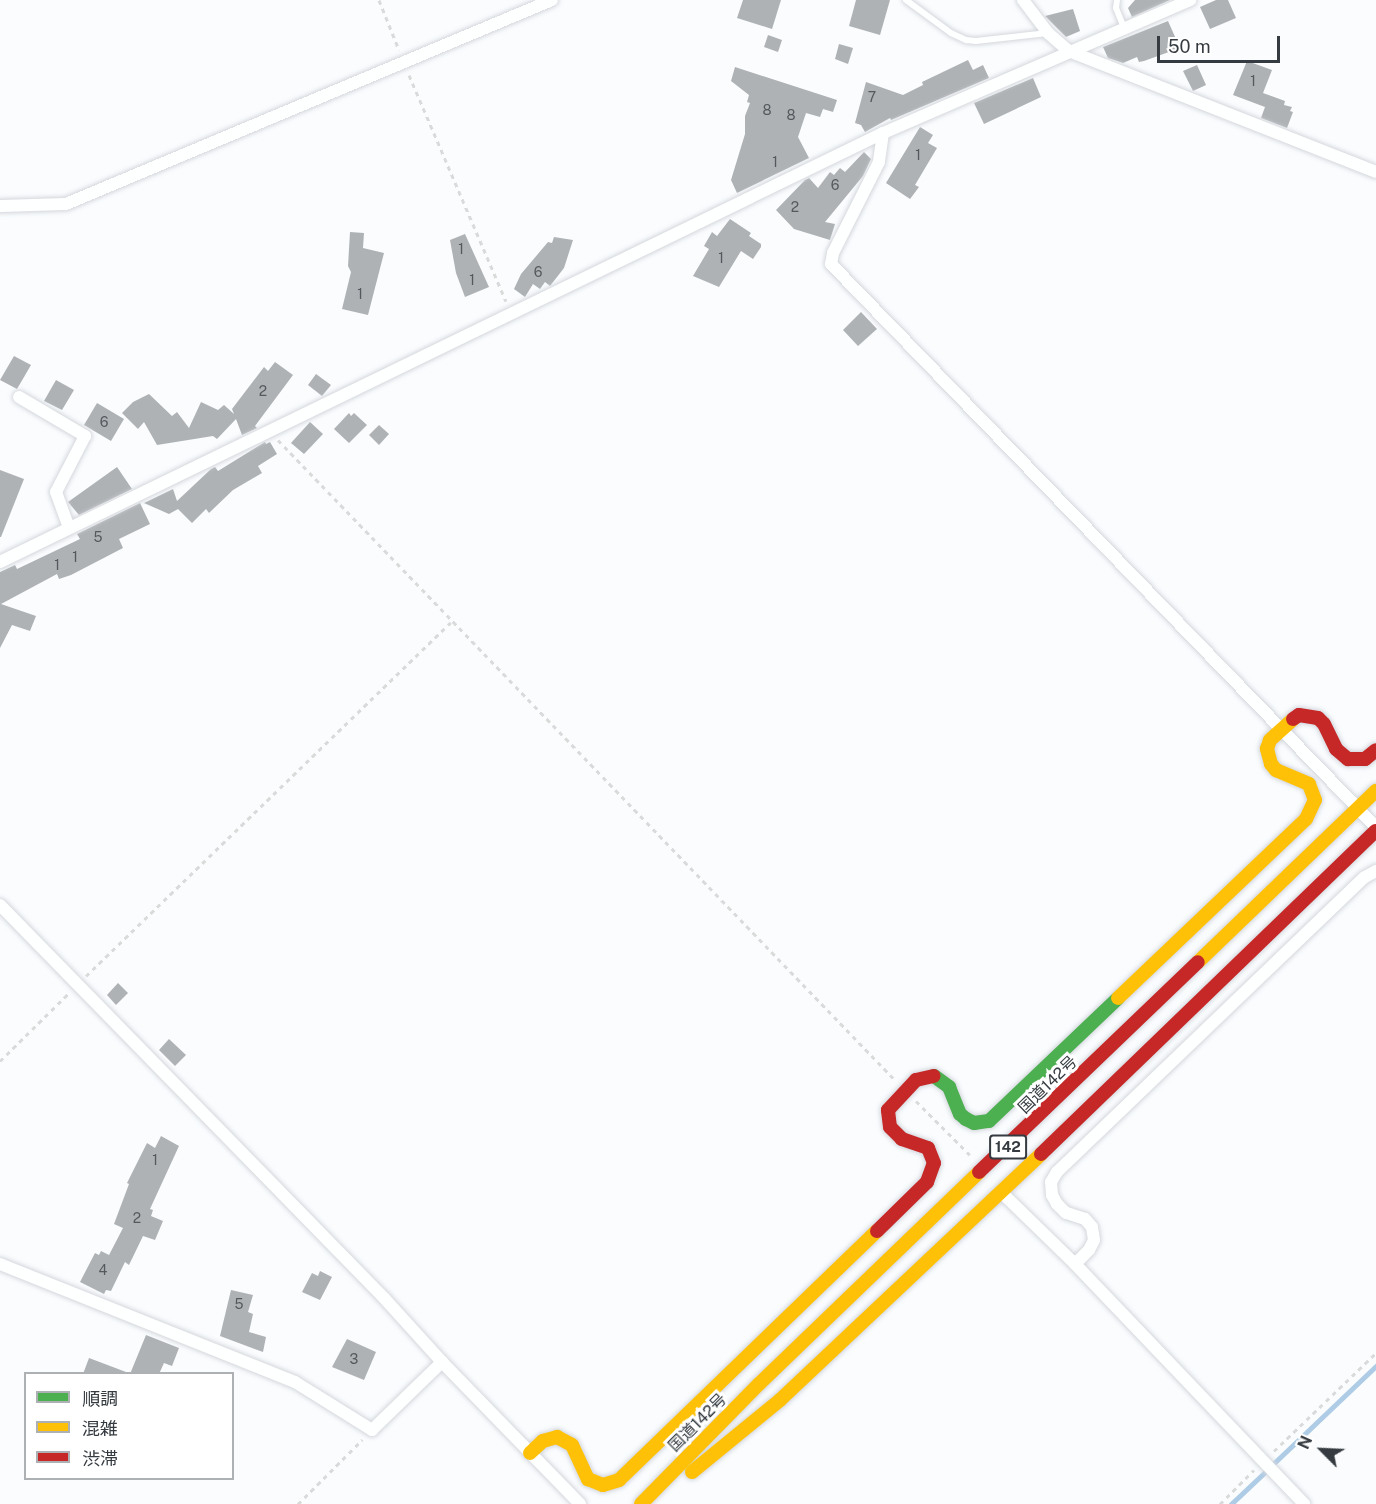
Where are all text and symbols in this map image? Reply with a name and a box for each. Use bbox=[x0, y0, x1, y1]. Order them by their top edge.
scale bar bbox=[1160, 24, 1283, 62]
text: 50 m bbox=[1168, 36, 1211, 57]
house number: 1 bbox=[1250, 73, 1256, 89]
house number: 7 bbox=[868, 89, 876, 105]
house number: 8 bbox=[762, 102, 772, 118]
house number: 8 bbox=[786, 107, 796, 123]
house number: 1 bbox=[915, 147, 921, 163]
house number: 1 bbox=[772, 154, 778, 170]
house number: 6 bbox=[831, 177, 839, 193]
house number: 2 bbox=[791, 199, 799, 215]
house number: 1 bbox=[458, 241, 464, 257]
house number: 1 bbox=[718, 250, 724, 266]
house number: 6 bbox=[534, 264, 542, 280]
house number: 1 bbox=[469, 272, 475, 288]
house number: 1 bbox=[357, 286, 363, 302]
house number: 2 bbox=[259, 383, 267, 399]
house number: 6 bbox=[100, 414, 108, 430]
house number: 5 bbox=[94, 529, 102, 545]
house number: 1 bbox=[72, 549, 78, 565]
house number: 1 bbox=[54, 557, 60, 573]
street label: 国道142号 bbox=[1015, 1052, 1081, 1118]
road number: 142 bbox=[988, 1135, 1028, 1159]
house number: 1 bbox=[152, 1152, 158, 1168]
house number: 2 bbox=[133, 1210, 141, 1226]
house number: 4 bbox=[99, 1262, 107, 1278]
house number: 5 bbox=[235, 1296, 243, 1312]
house number: 3 bbox=[350, 1351, 358, 1367]
legend bbox=[24, 1372, 234, 1480]
text: 順調 bbox=[82, 1388, 118, 1409]
street label: 国道142号 bbox=[665, 1390, 731, 1456]
text: 混雑 bbox=[82, 1418, 118, 1439]
north arrow bbox=[1292, 1420, 1352, 1480]
text: N bbox=[1294, 1433, 1316, 1452]
text: 渋滞 bbox=[82, 1448, 118, 1469]

